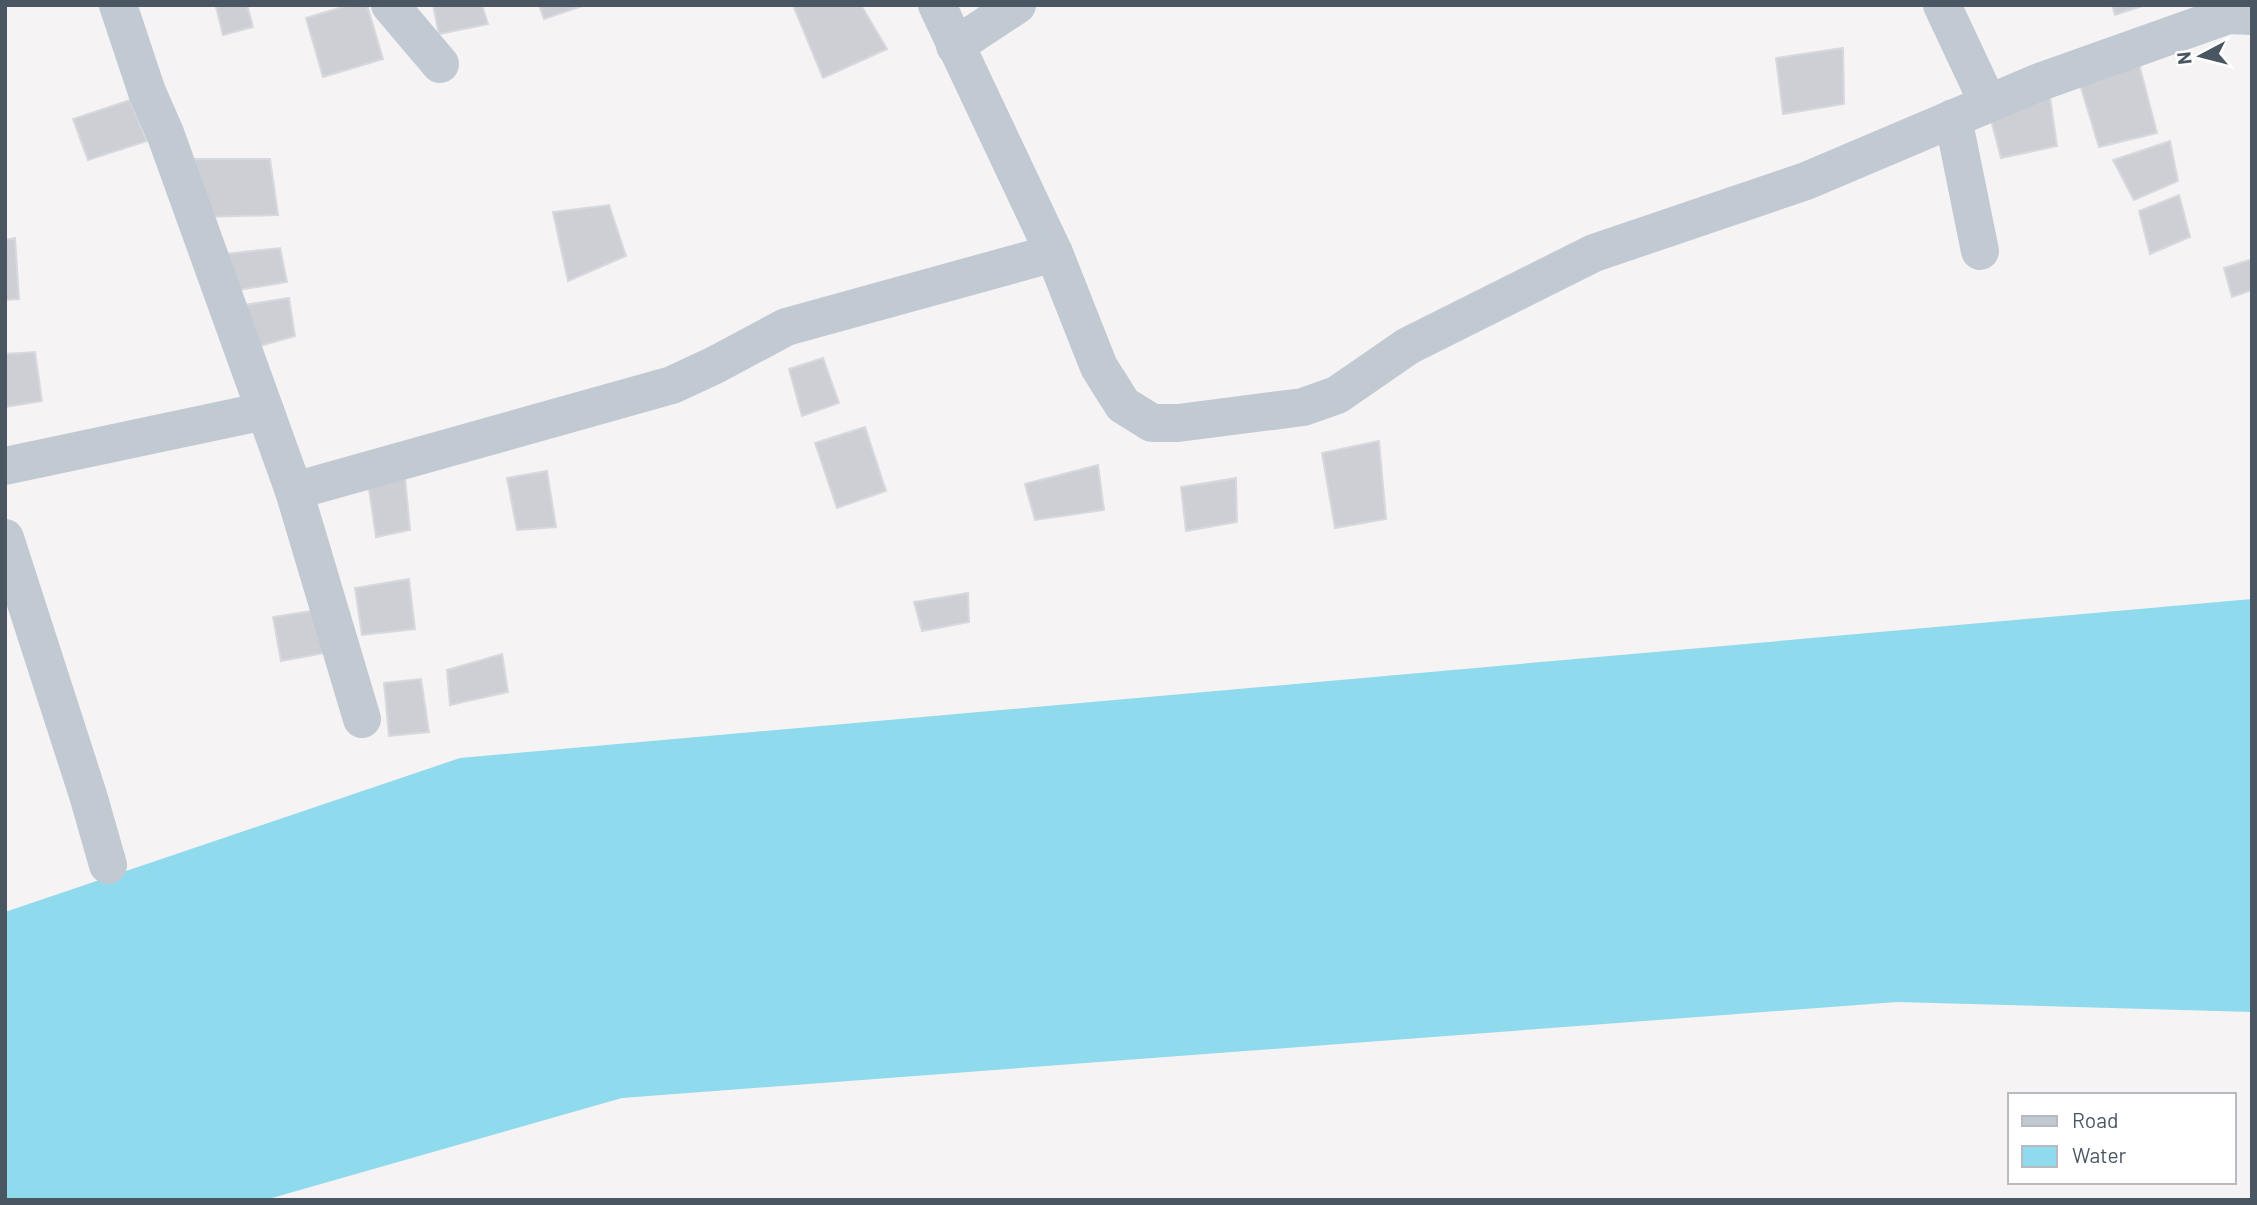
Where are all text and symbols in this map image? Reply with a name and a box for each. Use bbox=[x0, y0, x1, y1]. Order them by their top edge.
north arrow bbox=[2166, 21, 2236, 91]
text: N bbox=[2171, 50, 2196, 66]
legend bbox=[2008, 1093, 2236, 1184]
text: Road bbox=[2072, 1107, 2118, 1132]
text: Water bbox=[2072, 1142, 2127, 1167]

